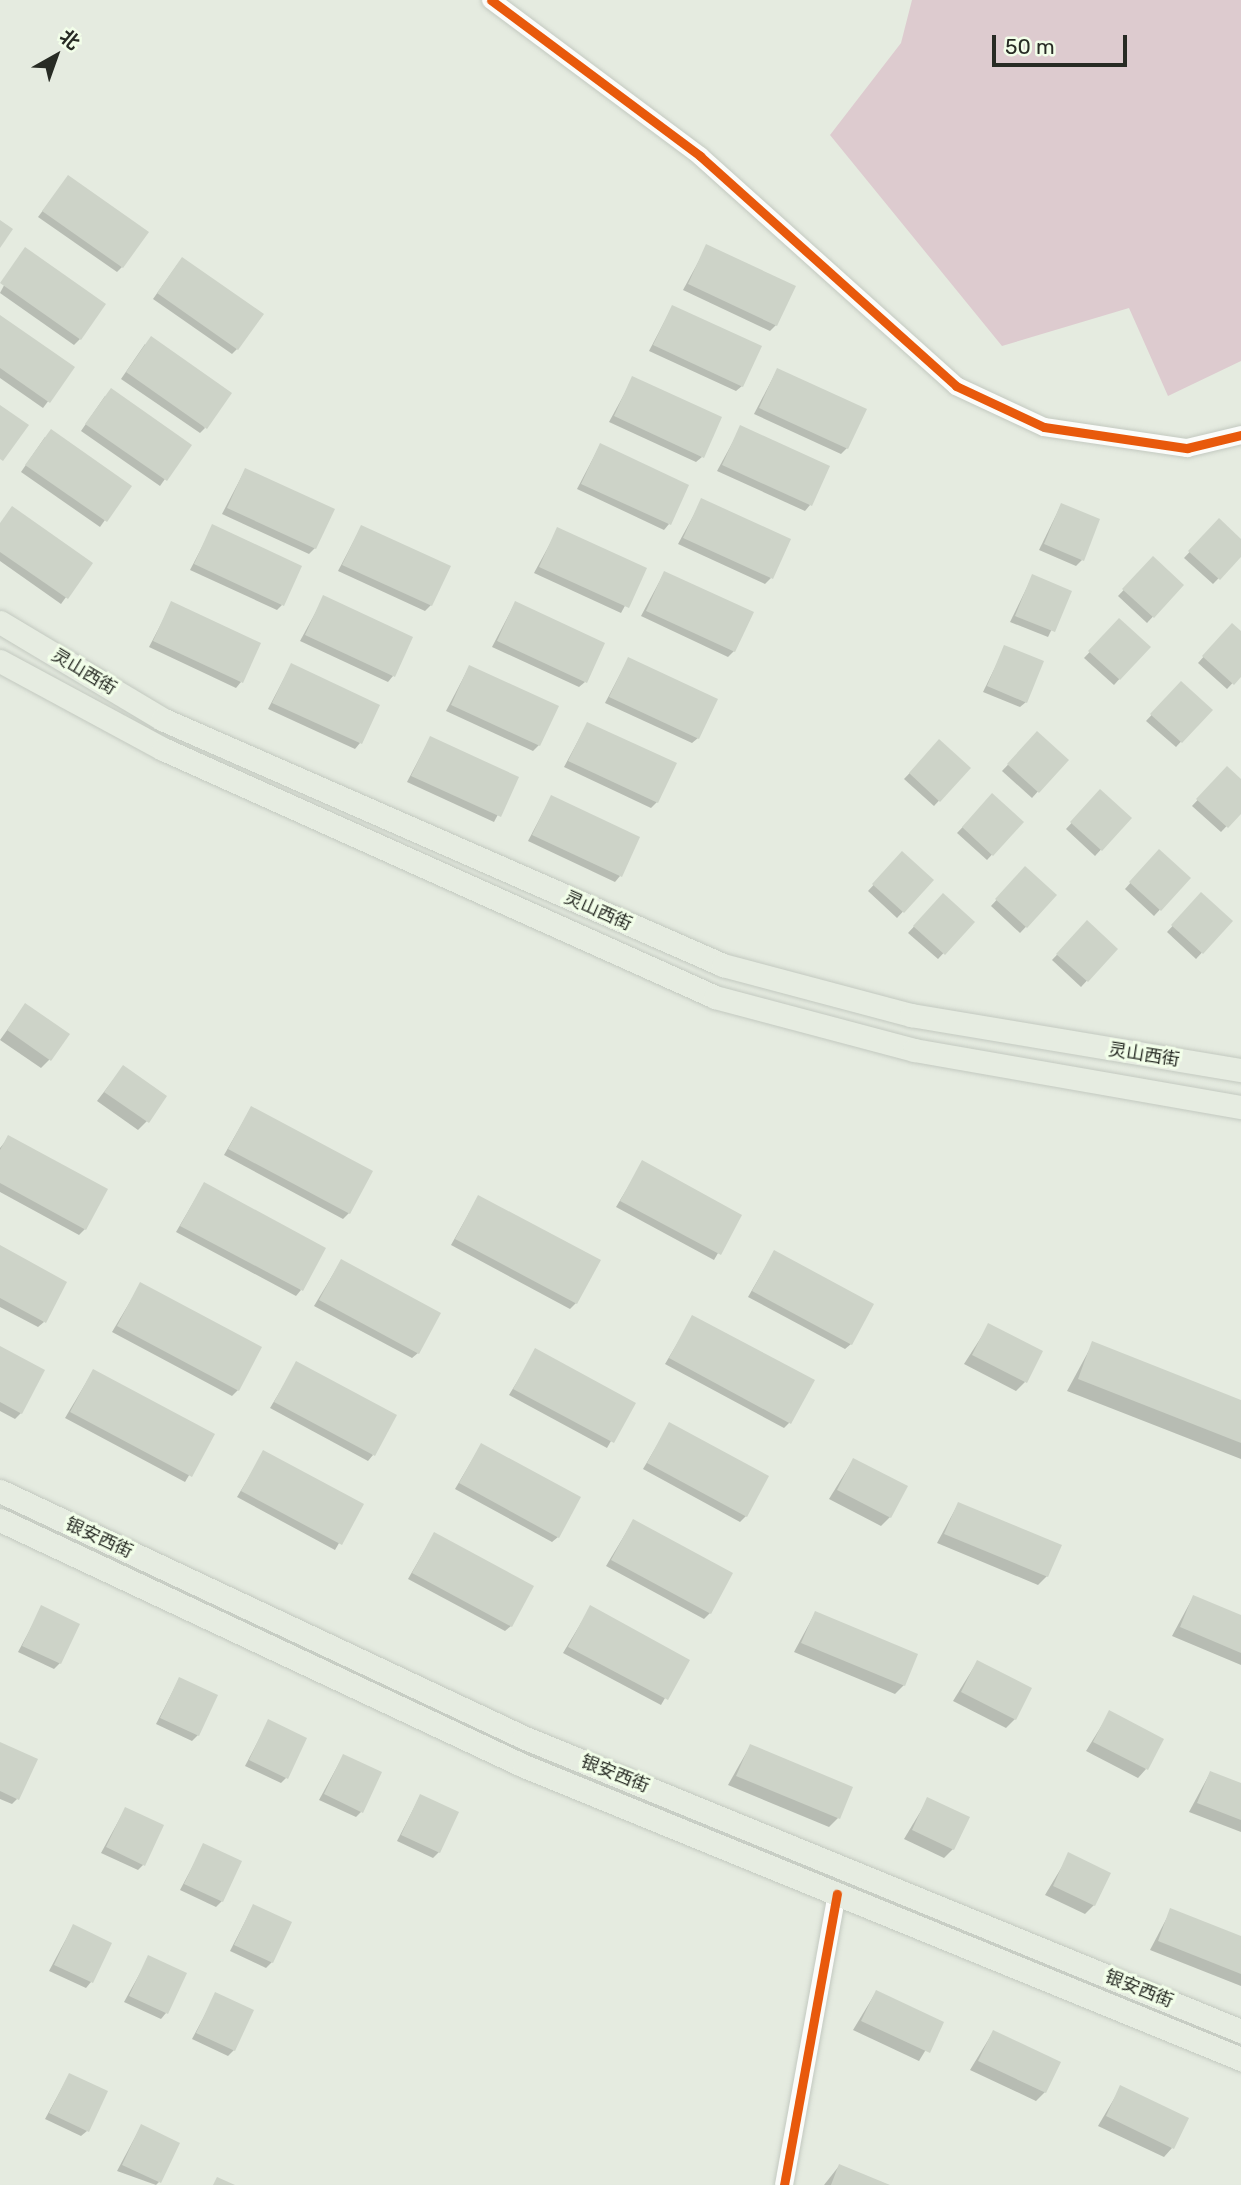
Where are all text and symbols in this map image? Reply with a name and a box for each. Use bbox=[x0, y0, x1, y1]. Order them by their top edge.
north arrow bbox=[21, 21, 91, 91]
scale bar bbox=[996, 21, 1131, 65]
text: 北 bbox=[55, 25, 84, 54]
text: 50 m bbox=[1005, 34, 1055, 59]
street label: 灵山西街 bbox=[48, 644, 120, 700]
street label: 灵山西街 bbox=[561, 886, 635, 936]
street label: 灵山西街 bbox=[1107, 1039, 1181, 1071]
street label: 银安西街 bbox=[62, 1513, 136, 1563]
street label: 银安西街 bbox=[578, 1751, 652, 1797]
street label: 银安西街 bbox=[1102, 1966, 1176, 2012]

